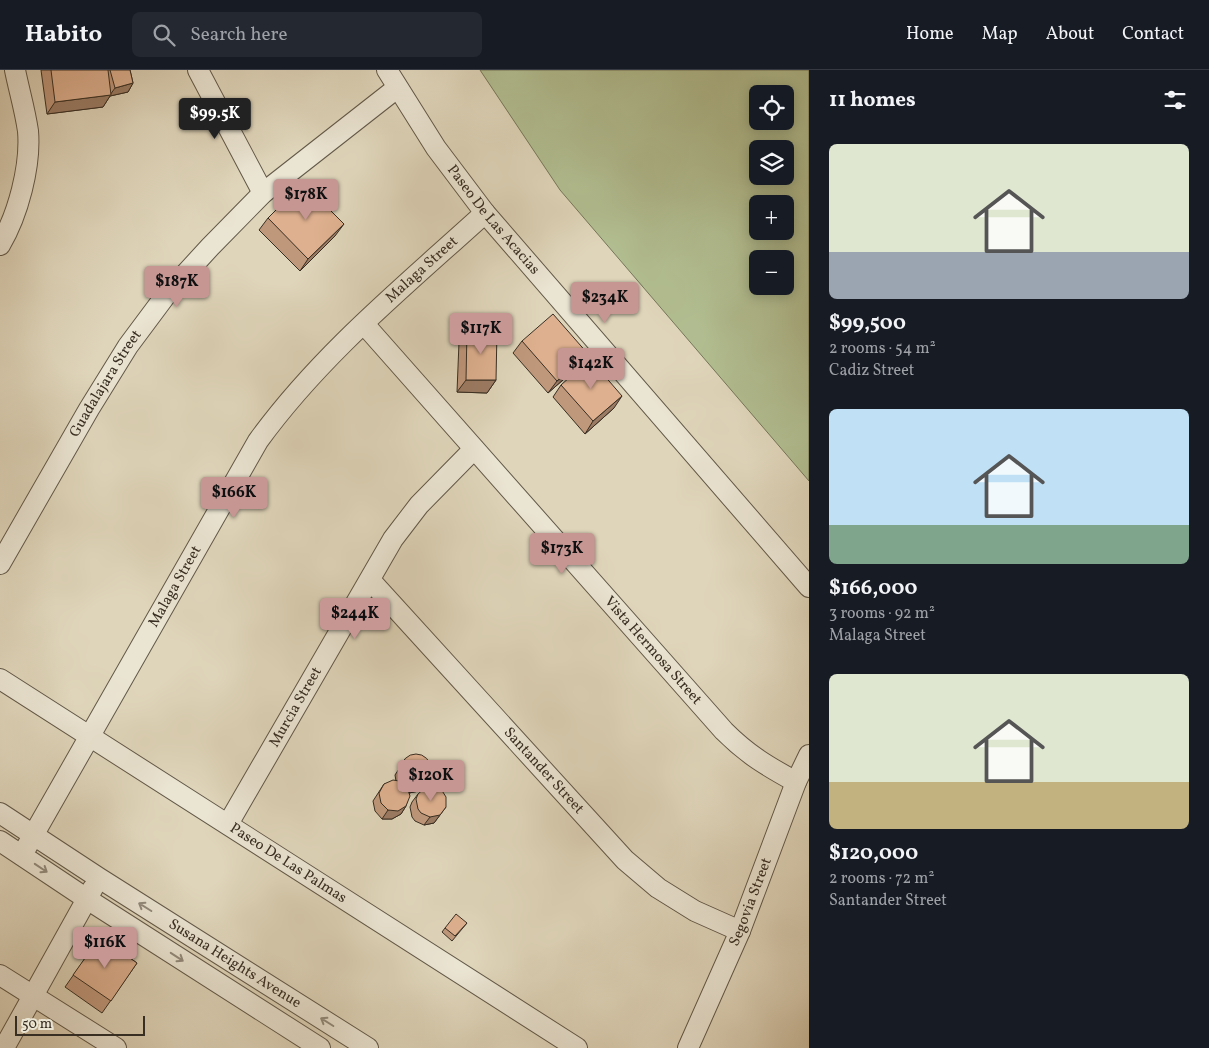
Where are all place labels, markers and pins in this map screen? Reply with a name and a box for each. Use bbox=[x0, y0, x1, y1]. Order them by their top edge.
pin: $99.5K bbox=[174, 98, 256, 140]
pin: $178K bbox=[271, 178, 341, 221]
pin: $187K bbox=[142, 266, 212, 308]
pin: $234K bbox=[570, 282, 640, 324]
pin: $117K bbox=[446, 312, 516, 355]
pin: $142K bbox=[556, 348, 626, 390]
pin: $166K bbox=[199, 476, 269, 519]
pin: $173K bbox=[527, 532, 597, 575]
pin: $244K bbox=[320, 598, 390, 640]
pin: $120K bbox=[396, 760, 466, 802]
pin: $116K bbox=[70, 926, 140, 969]

